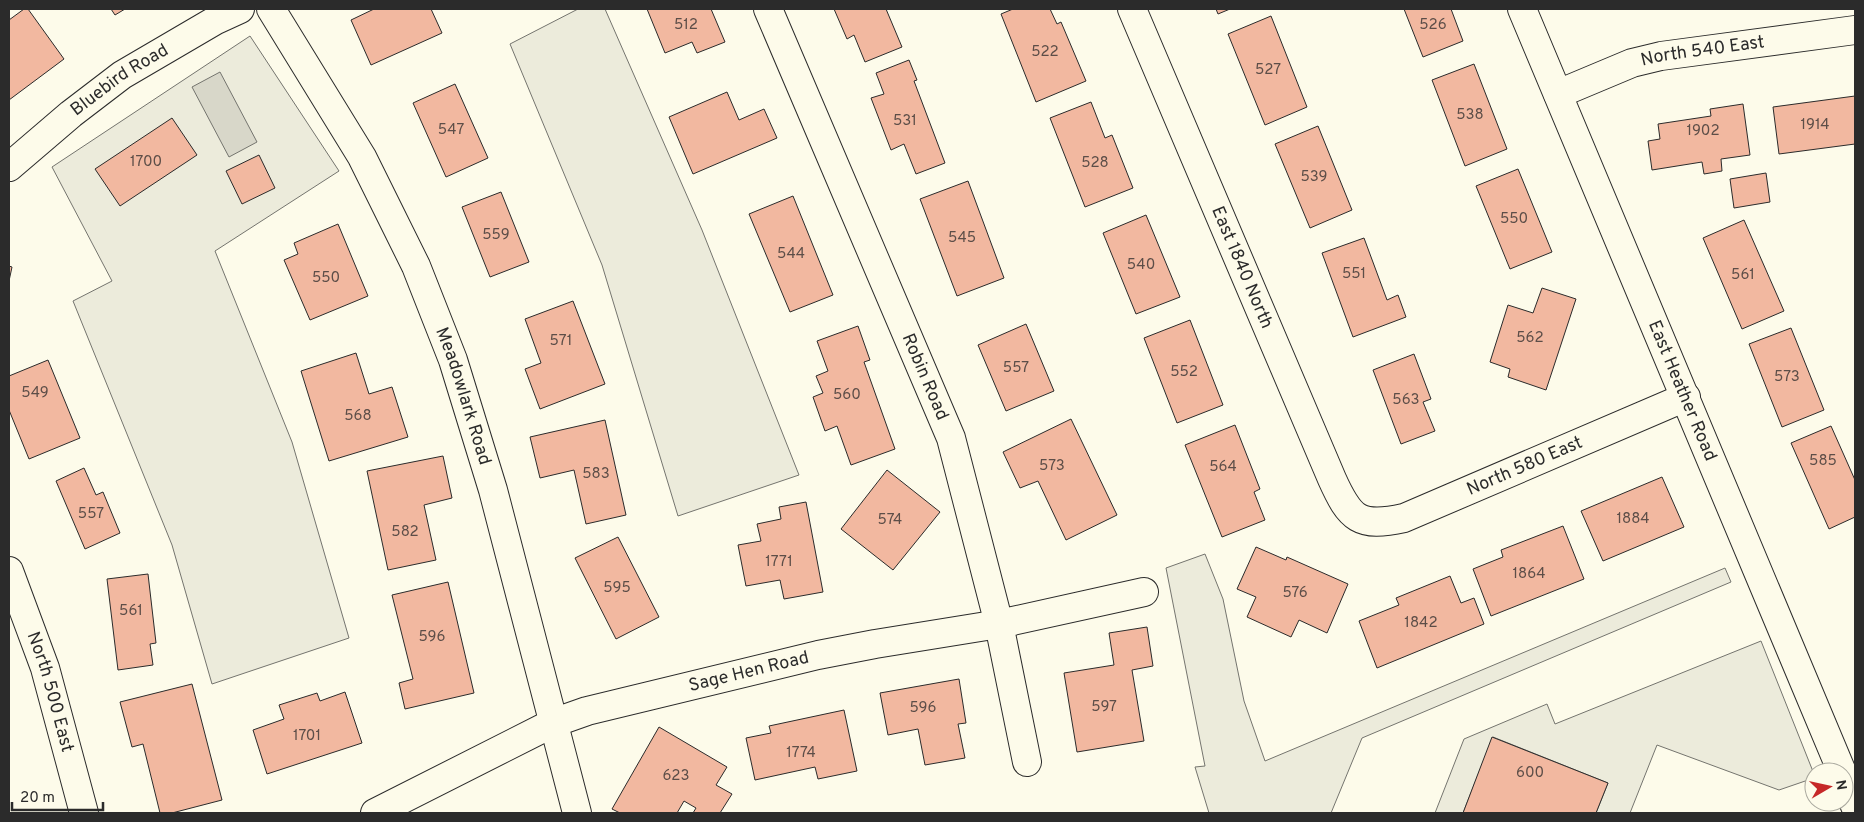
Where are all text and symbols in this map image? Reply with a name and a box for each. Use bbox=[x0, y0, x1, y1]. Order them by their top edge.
house number: 512 bbox=[674, 16, 698, 35]
house number: 526 bbox=[1419, 16, 1447, 35]
street label: North 540 East bbox=[1638, 31, 1766, 72]
street label: Bluebird Road bbox=[66, 39, 173, 122]
house number: 522 bbox=[1031, 43, 1059, 62]
house number: 527 bbox=[1255, 61, 1281, 80]
house number: 538 bbox=[1456, 106, 1484, 125]
house number: 531 bbox=[893, 112, 917, 131]
house number: 1914 bbox=[1800, 116, 1830, 135]
house number: 547 bbox=[438, 121, 464, 140]
house number: 1902 bbox=[1686, 122, 1720, 141]
house number: 1700 bbox=[130, 153, 162, 172]
house number: 528 bbox=[1081, 154, 1109, 173]
house number: 539 bbox=[1301, 168, 1328, 187]
street label: East 1840 North bbox=[1206, 203, 1278, 332]
house number: 550 bbox=[1500, 210, 1528, 229]
house number: 559 bbox=[482, 226, 510, 245]
house number: 545 bbox=[948, 229, 976, 248]
house number: 544 bbox=[777, 245, 805, 264]
house number: 540 bbox=[1127, 256, 1155, 275]
house number: 551 bbox=[1342, 265, 1366, 284]
house number: 561 bbox=[1731, 266, 1755, 285]
house number: 550 bbox=[312, 269, 340, 288]
street label: East Heather Road bbox=[1642, 317, 1722, 465]
street label: Meadowlark Road bbox=[430, 324, 496, 468]
house number: 562 bbox=[1516, 329, 1544, 348]
street label: Robin Road bbox=[896, 330, 954, 424]
house number: 571 bbox=[550, 332, 572, 351]
house number: 557 bbox=[1003, 359, 1029, 378]
house number: 552 bbox=[1170, 363, 1198, 382]
house number: 573 bbox=[1774, 368, 1800, 387]
house number: 549 bbox=[21, 384, 49, 403]
house number: 560 bbox=[833, 386, 861, 405]
house number: 563 bbox=[1392, 391, 1420, 410]
house number: 568 bbox=[344, 407, 372, 426]
street label: North 580 East bbox=[1463, 431, 1586, 501]
house number: 585 bbox=[1809, 452, 1837, 471]
house number: 573 bbox=[1039, 457, 1065, 476]
house number: 564 bbox=[1209, 458, 1237, 477]
house number: 583 bbox=[582, 465, 610, 484]
house number: 557 bbox=[78, 505, 104, 524]
house number: 1884 bbox=[1616, 510, 1650, 529]
house number: 574 bbox=[878, 511, 902, 530]
house number: 582 bbox=[391, 523, 419, 542]
house number: 1771 bbox=[765, 553, 793, 572]
house number: 1864 bbox=[1512, 565, 1546, 584]
house number: 595 bbox=[603, 579, 631, 598]
house number: 576 bbox=[1282, 584, 1308, 603]
house number: 561 bbox=[119, 602, 143, 621]
house number: 1842 bbox=[1404, 614, 1438, 633]
house number: 596 bbox=[418, 628, 446, 647]
street label: North 500 East bbox=[21, 629, 79, 755]
street label: Sage Hen Road bbox=[686, 646, 811, 697]
house number: 597 bbox=[1091, 698, 1117, 717]
house number: 596 bbox=[909, 699, 937, 718]
house number: 1701 bbox=[293, 727, 321, 746]
house number: 1774 bbox=[786, 744, 816, 763]
north arrow bbox=[1804, 762, 1854, 812]
house number: 600 bbox=[1516, 764, 1544, 783]
house number: 623 bbox=[662, 767, 690, 786]
text: N bbox=[1831, 779, 1850, 792]
scale bar bbox=[12, 780, 104, 812]
text: 20 m bbox=[20, 789, 55, 808]

